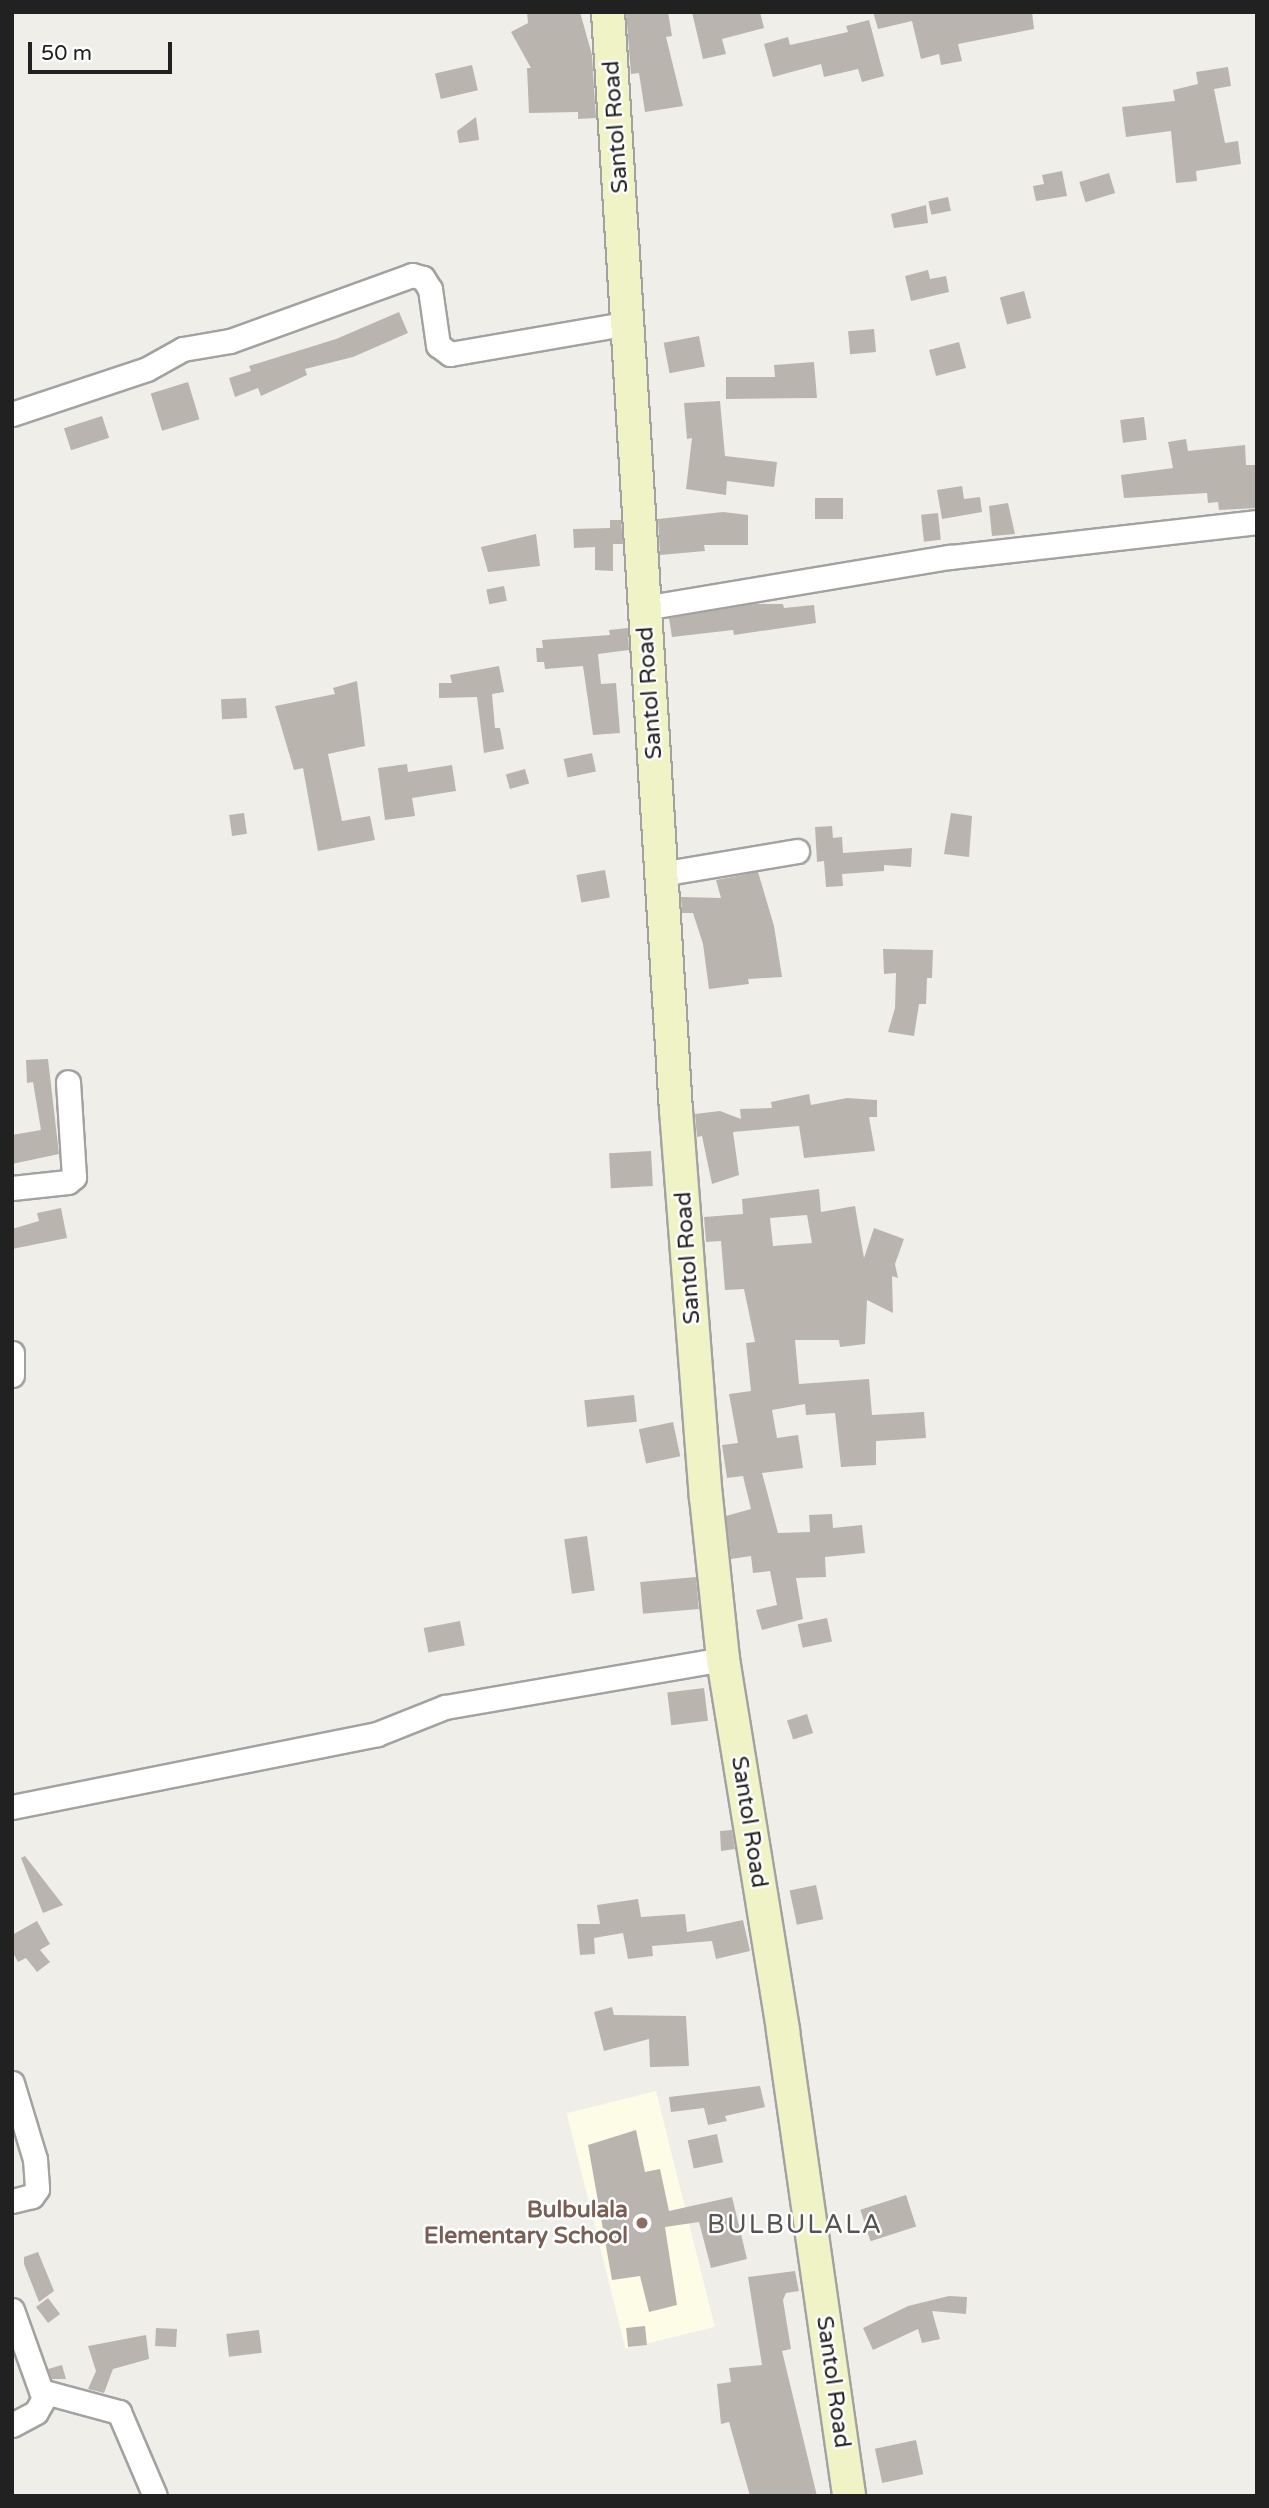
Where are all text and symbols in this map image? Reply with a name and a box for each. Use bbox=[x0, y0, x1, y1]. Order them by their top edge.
scale bar bbox=[32, 28, 175, 72]
text: 50 m bbox=[41, 41, 92, 66]
street label: Santol Road bbox=[598, 60, 634, 194]
street label: Santol Road bbox=[632, 626, 668, 760]
street label: Santol Road bbox=[670, 1191, 706, 1325]
street label: Santol Road bbox=[725, 1754, 773, 1890]
place label: Bulbulala Elementary School bbox=[424, 2196, 628, 2250]
district label: BULBULALA bbox=[708, 2209, 882, 2241]
marker: Bulbulala Elementary School bbox=[634, 2215, 650, 2231]
street label: Santol Road bbox=[810, 2314, 856, 2450]

